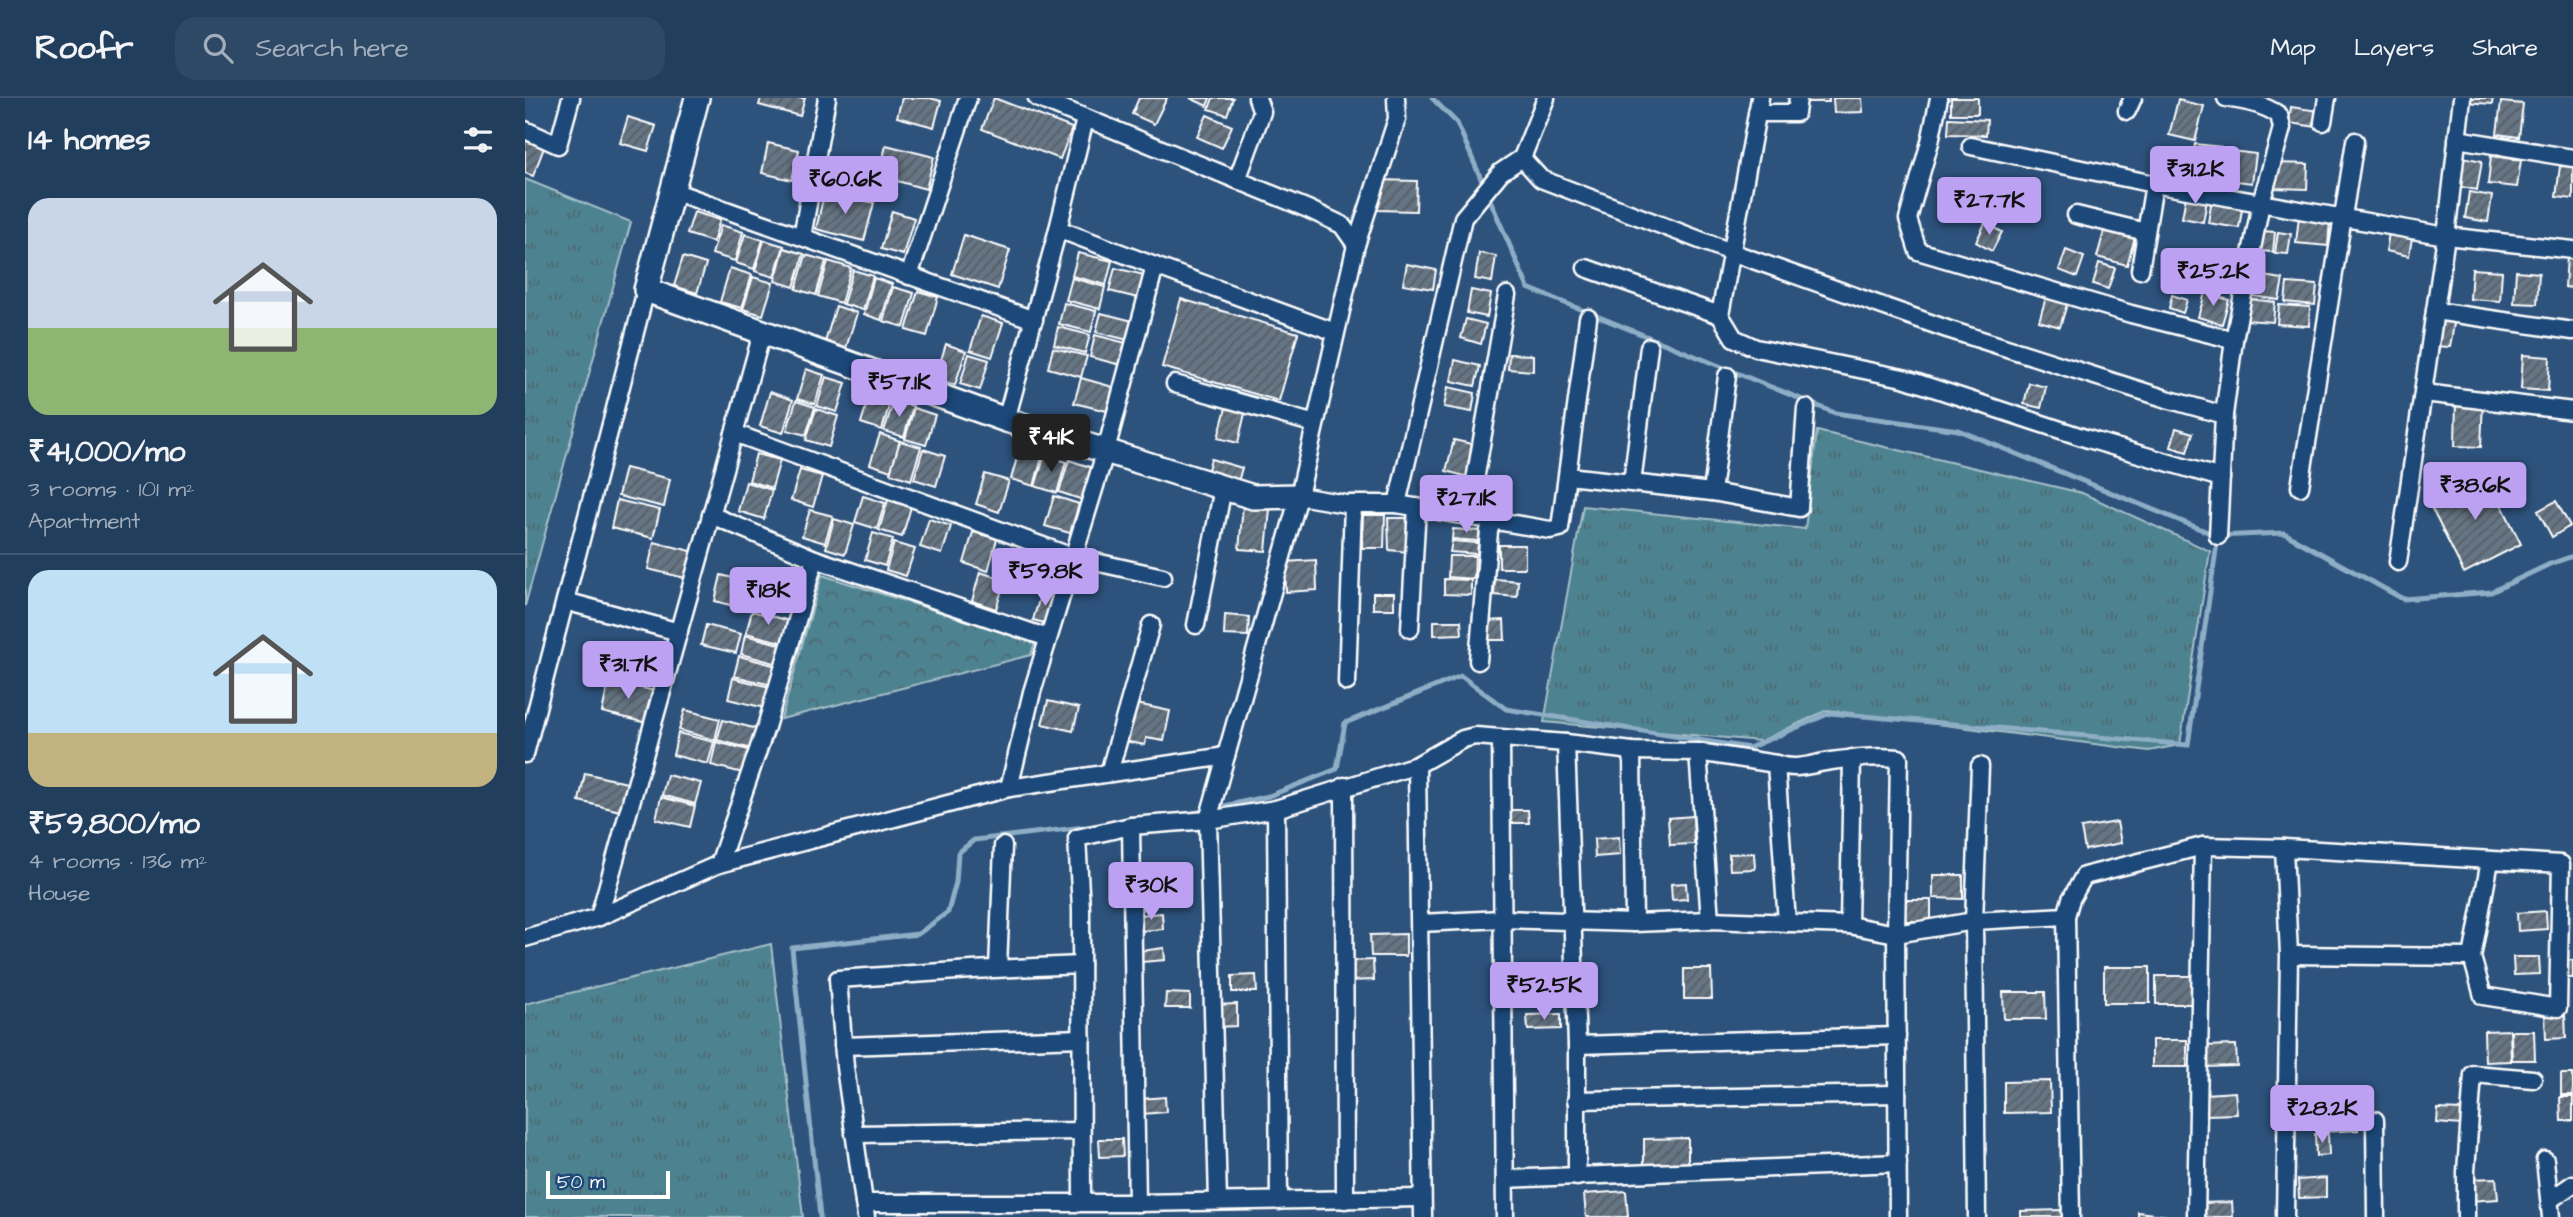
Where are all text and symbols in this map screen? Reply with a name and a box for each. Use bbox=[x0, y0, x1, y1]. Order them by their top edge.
search box bbox=[175, 17, 665, 80]
text: Roofr bbox=[35, 25, 133, 71]
icon: search bbox=[199, 29, 237, 67]
text: Search here bbox=[255, 30, 409, 66]
text: Map bbox=[2271, 31, 2316, 65]
text: Layers bbox=[2354, 31, 2434, 65]
text: Share bbox=[2472, 31, 2538, 65]
text: 14 homes bbox=[28, 119, 151, 161]
icon: filters bbox=[459, 121, 497, 159]
pin: ₹31.2K bbox=[2138, 146, 2252, 206]
text: ₹31.2K bbox=[2166, 153, 2224, 185]
pin: ₹60.6K bbox=[788, 156, 902, 216]
text: ₹60.6K bbox=[808, 163, 882, 195]
pin: ₹27.7K bbox=[1932, 178, 2046, 237]
text: ₹27.7K bbox=[1953, 184, 2025, 216]
icon: home bbox=[200, 244, 326, 370]
pin: ₹25.2K bbox=[2156, 248, 2270, 308]
text: ₹25.2K bbox=[2177, 255, 2249, 287]
pin: ₹57.1K bbox=[842, 360, 956, 419]
text: ₹57.1K bbox=[867, 366, 931, 398]
pin: ₹41K bbox=[1010, 414, 1092, 474]
text: ₹41K bbox=[1028, 421, 1074, 453]
text: ₹41,000/mo bbox=[28, 431, 185, 473]
pin: ₹38.6K bbox=[2418, 462, 2532, 522]
text: ₹38.6K bbox=[2439, 469, 2511, 501]
text: 3 rooms · 101 m² bbox=[28, 473, 195, 505]
pin: ₹27.1K bbox=[1409, 476, 1523, 535]
text: ₹27.1K bbox=[1436, 482, 1496, 514]
text: Apartment bbox=[28, 505, 140, 537]
pin: ₹59.8K bbox=[988, 548, 1102, 608]
text: ₹59.8K bbox=[1008, 555, 1082, 587]
pin: ₹18K bbox=[727, 568, 809, 627]
text: ₹18K bbox=[746, 574, 790, 606]
icon: home bbox=[200, 616, 326, 742]
pin: ₹31.7K bbox=[571, 642, 685, 701]
text: ₹31.7K bbox=[598, 648, 658, 680]
text: ₹59,800/mo bbox=[28, 803, 200, 845]
text: 4 rooms · 136 m² bbox=[28, 845, 207, 877]
pin: ₹30K bbox=[1110, 862, 1192, 922]
text: ₹30K bbox=[1124, 869, 1178, 901]
text: House bbox=[28, 877, 91, 909]
pin: ₹52.5K bbox=[1487, 962, 1601, 1022]
text: ₹52.5K bbox=[1506, 969, 1582, 1001]
pin: ₹28.2K bbox=[2265, 1086, 2379, 1145]
text: ₹28.2K bbox=[2286, 1092, 2358, 1124]
scale bar bbox=[546, 1168, 670, 1200]
text: 50 m bbox=[557, 1169, 605, 1196]

